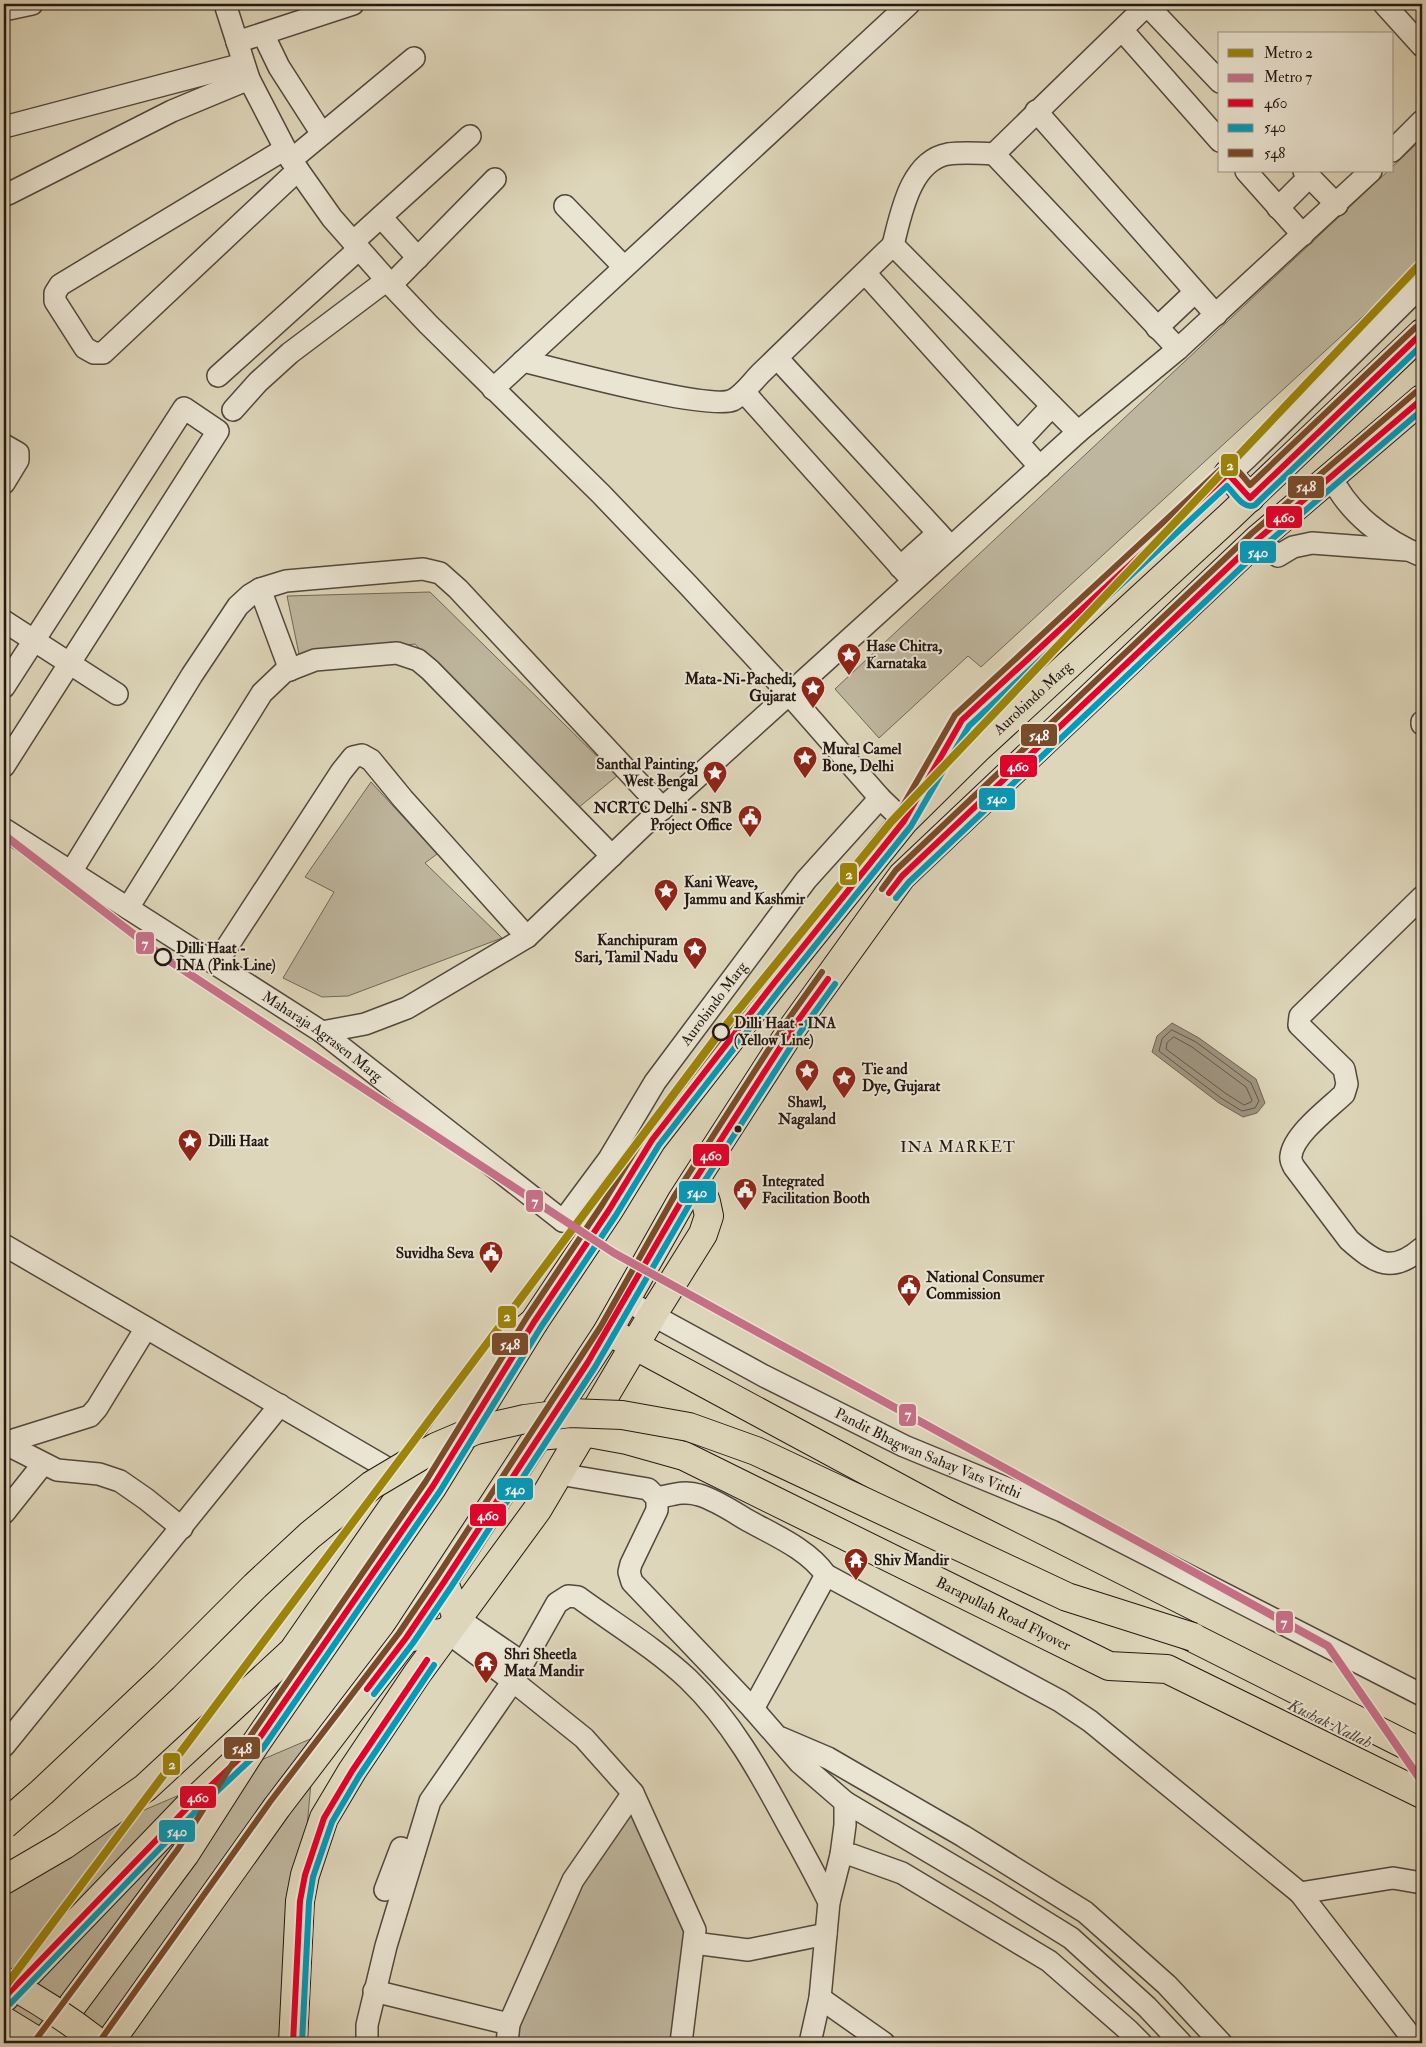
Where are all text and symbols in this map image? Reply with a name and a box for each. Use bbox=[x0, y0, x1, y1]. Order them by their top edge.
legend bbox=[1218, 32, 1394, 172]
text: Metro 2 bbox=[1264, 44, 1313, 63]
text: Metro 7 bbox=[1264, 68, 1312, 87]
text: 460 bbox=[1264, 94, 1287, 113]
text: 540 bbox=[1264, 118, 1286, 137]
text: 548 bbox=[1264, 144, 1285, 163]
line badge: 2 bbox=[1220, 453, 1239, 477]
text: 2 bbox=[1226, 457, 1234, 474]
line badge: 548 bbox=[1287, 475, 1325, 499]
text: 548 bbox=[1296, 478, 1316, 495]
line badge: 460 bbox=[1265, 505, 1303, 529]
text: 460 bbox=[1272, 509, 1295, 526]
line badge: 540 bbox=[1239, 540, 1277, 564]
text: 540 bbox=[1248, 544, 1268, 561]
place label: Hase Chitra, Karnataka bbox=[866, 637, 943, 673]
place icon: Hase Chitra, Karnataka bbox=[836, 642, 862, 676]
street label: Aurobindo Marg bbox=[989, 656, 1077, 739]
place label: Mata-Ni-Pachedi, Gujarat bbox=[684, 670, 796, 706]
place icon: Mata-Ni-Pachedi, Gujarat bbox=[800, 675, 826, 709]
line badge: 548 bbox=[1020, 723, 1058, 747]
text: 548 bbox=[1029, 727, 1049, 744]
place label: Mural Camel Bone, Delhi bbox=[821, 740, 902, 776]
place icon: Mural Camel Bone, Delhi bbox=[792, 745, 818, 779]
line badge: 460 bbox=[999, 754, 1038, 778]
place label: Santhal Painting, West Bengal bbox=[596, 755, 698, 792]
text: 460 bbox=[1006, 758, 1029, 775]
place icon: Santhal Painting, West Bengal bbox=[702, 760, 728, 794]
line badge: 540 bbox=[978, 787, 1016, 811]
text: 540 bbox=[987, 790, 1007, 807]
place label: NCRTC Delhi - SNB Project Office bbox=[593, 799, 733, 835]
public building icon: NCRTC Delhi - SNB Project Office bbox=[737, 804, 763, 838]
line badge: 2 bbox=[839, 862, 858, 886]
text: 2 bbox=[845, 866, 853, 883]
place label: Kani Weave, Jammu and Kashmir bbox=[683, 873, 806, 910]
place icon: Kani Weave, Jammu and Kashmir bbox=[653, 878, 679, 912]
line badge: 7 bbox=[135, 931, 155, 955]
place label: Kanchipuram Sari, Tamil Nadu bbox=[575, 931, 678, 967]
text: 7 bbox=[142, 935, 149, 952]
place icon: Kanchipuram Sari, Tamil Nadu bbox=[682, 936, 708, 970]
place label: Dilli Haat - INA (Pink Line) bbox=[176, 939, 276, 975]
marker: Dilli Haat - INA (Pink Line) bbox=[154, 948, 172, 966]
street label: Aurobindo Marg bbox=[675, 957, 752, 1050]
street label: Maharaja Agrasen Marg bbox=[259, 987, 387, 1086]
place label: Dilli Haat - INA (Yellow Line) bbox=[734, 1014, 836, 1050]
marker: Dilli Haat - INA (Yellow Line) bbox=[712, 1023, 730, 1041]
place icon: Shawl, Nagaland bbox=[794, 1058, 820, 1092]
place label: Tie and Dye, Gujarat bbox=[861, 1060, 940, 1097]
place icon: Tie and Dye, Gujarat bbox=[831, 1065, 857, 1099]
place label: Shawl, Nagaland bbox=[777, 1093, 837, 1130]
unlabelled marker bbox=[733, 1124, 743, 1134]
place icon: Dilli Haat bbox=[177, 1128, 203, 1162]
place label: Dilli Haat bbox=[208, 1132, 269, 1151]
district label: INA MARKET bbox=[900, 1137, 1016, 1157]
line badge: 460 bbox=[692, 1143, 730, 1167]
text: 460 bbox=[699, 1147, 722, 1164]
place label: Integrated Facilitation Booth bbox=[762, 1172, 870, 1208]
public building icon: Integrated Facilitation Booth bbox=[732, 1177, 758, 1211]
line badge: 540 bbox=[678, 1180, 717, 1204]
text: 540 bbox=[687, 1184, 707, 1201]
line badge: 7 bbox=[525, 1189, 544, 1213]
text: 7 bbox=[532, 1193, 539, 1210]
public building icon: Suvidha Seva bbox=[478, 1240, 504, 1274]
place label: Suvidha Seva bbox=[396, 1244, 475, 1263]
place label: National Consumer Commission bbox=[925, 1268, 1045, 1304]
public building icon: National Consumer Commission bbox=[896, 1273, 922, 1307]
line badge: 2 bbox=[497, 1305, 517, 1329]
text: 2 bbox=[503, 1308, 511, 1325]
line badge: 548 bbox=[491, 1332, 529, 1356]
text: 548 bbox=[500, 1336, 520, 1353]
line badge: 7 bbox=[898, 1403, 917, 1427]
street label: Pandit Bhagwan Sahay Vats Vitthi bbox=[832, 1404, 1024, 1503]
text: 7 bbox=[905, 1406, 912, 1423]
line badge: 540 bbox=[496, 1477, 534, 1501]
text: 540 bbox=[505, 1481, 525, 1498]
line badge: 460 bbox=[469, 1503, 507, 1527]
text: 460 bbox=[476, 1507, 499, 1524]
temple icon: Shiv Mandir bbox=[843, 1547, 869, 1581]
place label: Shiv Mandir bbox=[874, 1551, 949, 1570]
street label: Barapullah Road Flyover bbox=[933, 1573, 1074, 1655]
line badge: 7 bbox=[1275, 1610, 1294, 1634]
text: 7 bbox=[1281, 1614, 1288, 1631]
place label: Shri Sheetla Mata Mandir bbox=[503, 1645, 584, 1681]
temple icon: Shri Sheetla Mata Mandir bbox=[473, 1650, 499, 1684]
water label: Kushak Nallah bbox=[1284, 1695, 1375, 1753]
line badge: 548 bbox=[223, 1736, 261, 1760]
text: 548 bbox=[232, 1740, 252, 1757]
line badge: 2 bbox=[162, 1752, 181, 1776]
text: 2 bbox=[168, 1756, 176, 1773]
line badge: 460 bbox=[179, 1785, 217, 1809]
text: 460 bbox=[186, 1789, 209, 1806]
line badge: 540 bbox=[158, 1819, 196, 1843]
text: 540 bbox=[167, 1823, 187, 1840]

